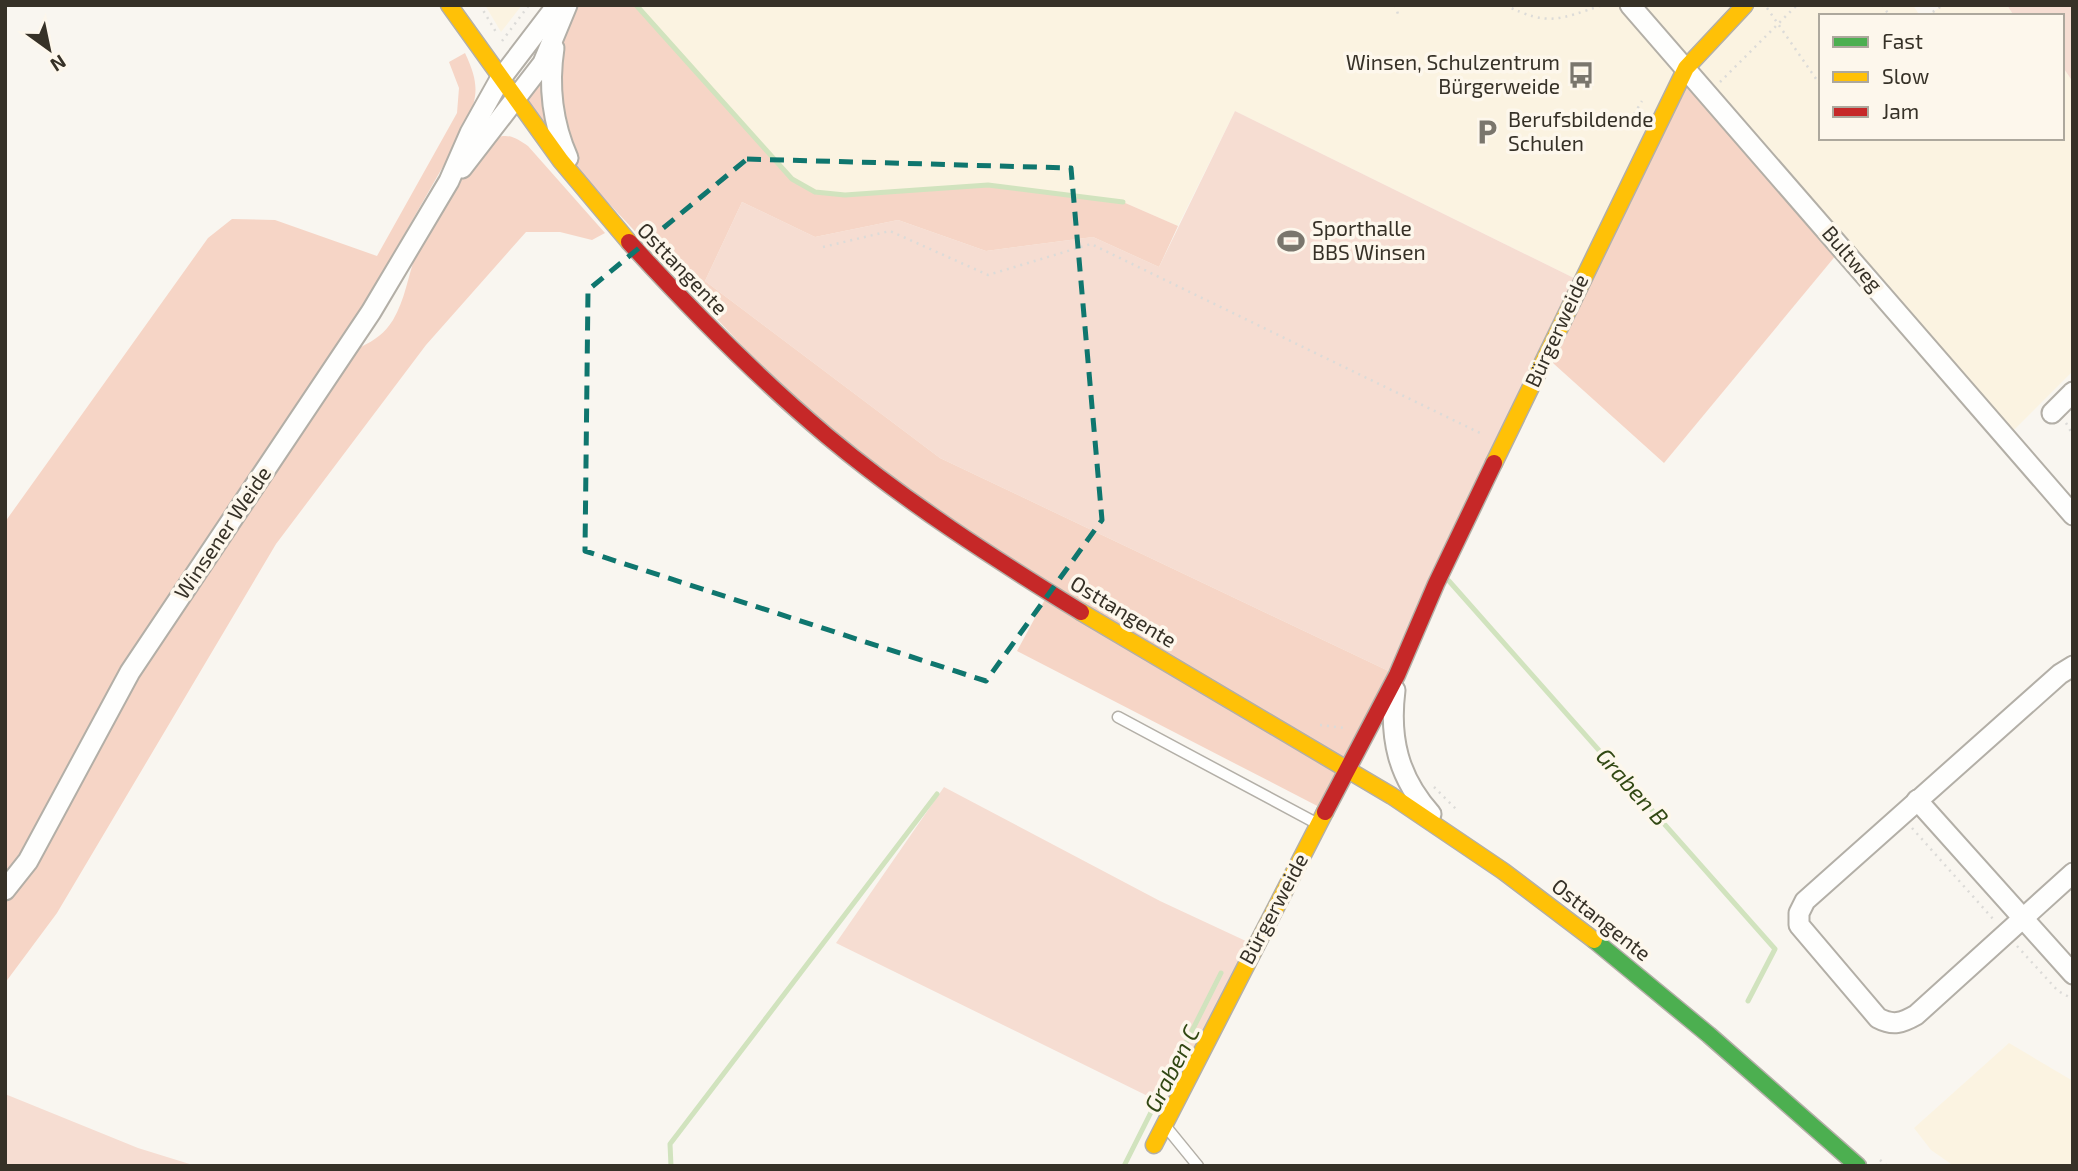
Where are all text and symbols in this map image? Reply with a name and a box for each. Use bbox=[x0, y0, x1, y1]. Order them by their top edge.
north arrow bbox=[14, 14, 84, 84]
legend bbox=[1819, 14, 2064, 140]
text: Fast bbox=[1882, 28, 1923, 53]
place label: Winsen, Schulzentrum Bürgerweide bbox=[1346, 49, 1560, 98]
text: N bbox=[47, 50, 71, 77]
bus stop icon: Winsen, Schulzentrum Bürgerweide bbox=[1566, 60, 1596, 90]
text: Slow bbox=[1882, 63, 1929, 88]
text: Jam bbox=[1882, 98, 1919, 123]
place label: Berufsbildende Schulen bbox=[1508, 106, 1654, 155]
parking icon: Berufsbildende Schulen bbox=[1472, 117, 1502, 147]
place label: Sporthalle BBS Winsen bbox=[1312, 215, 1426, 264]
street label: Osttangente bbox=[633, 217, 733, 319]
street label: Bultweg bbox=[1818, 220, 1889, 296]
sports icon: Sporthalle BBS Winsen bbox=[1276, 226, 1306, 256]
street label: Bürgerweide bbox=[1519, 270, 1593, 391]
street label: Winsener Weide bbox=[168, 461, 275, 603]
street label: Osttangente bbox=[1066, 569, 1181, 652]
water label: Graben B bbox=[1591, 742, 1675, 831]
street label: Bürgerweide bbox=[1233, 849, 1312, 968]
street label: Osttangente bbox=[1547, 872, 1656, 965]
water label: Graben C bbox=[1137, 1020, 1205, 1117]

